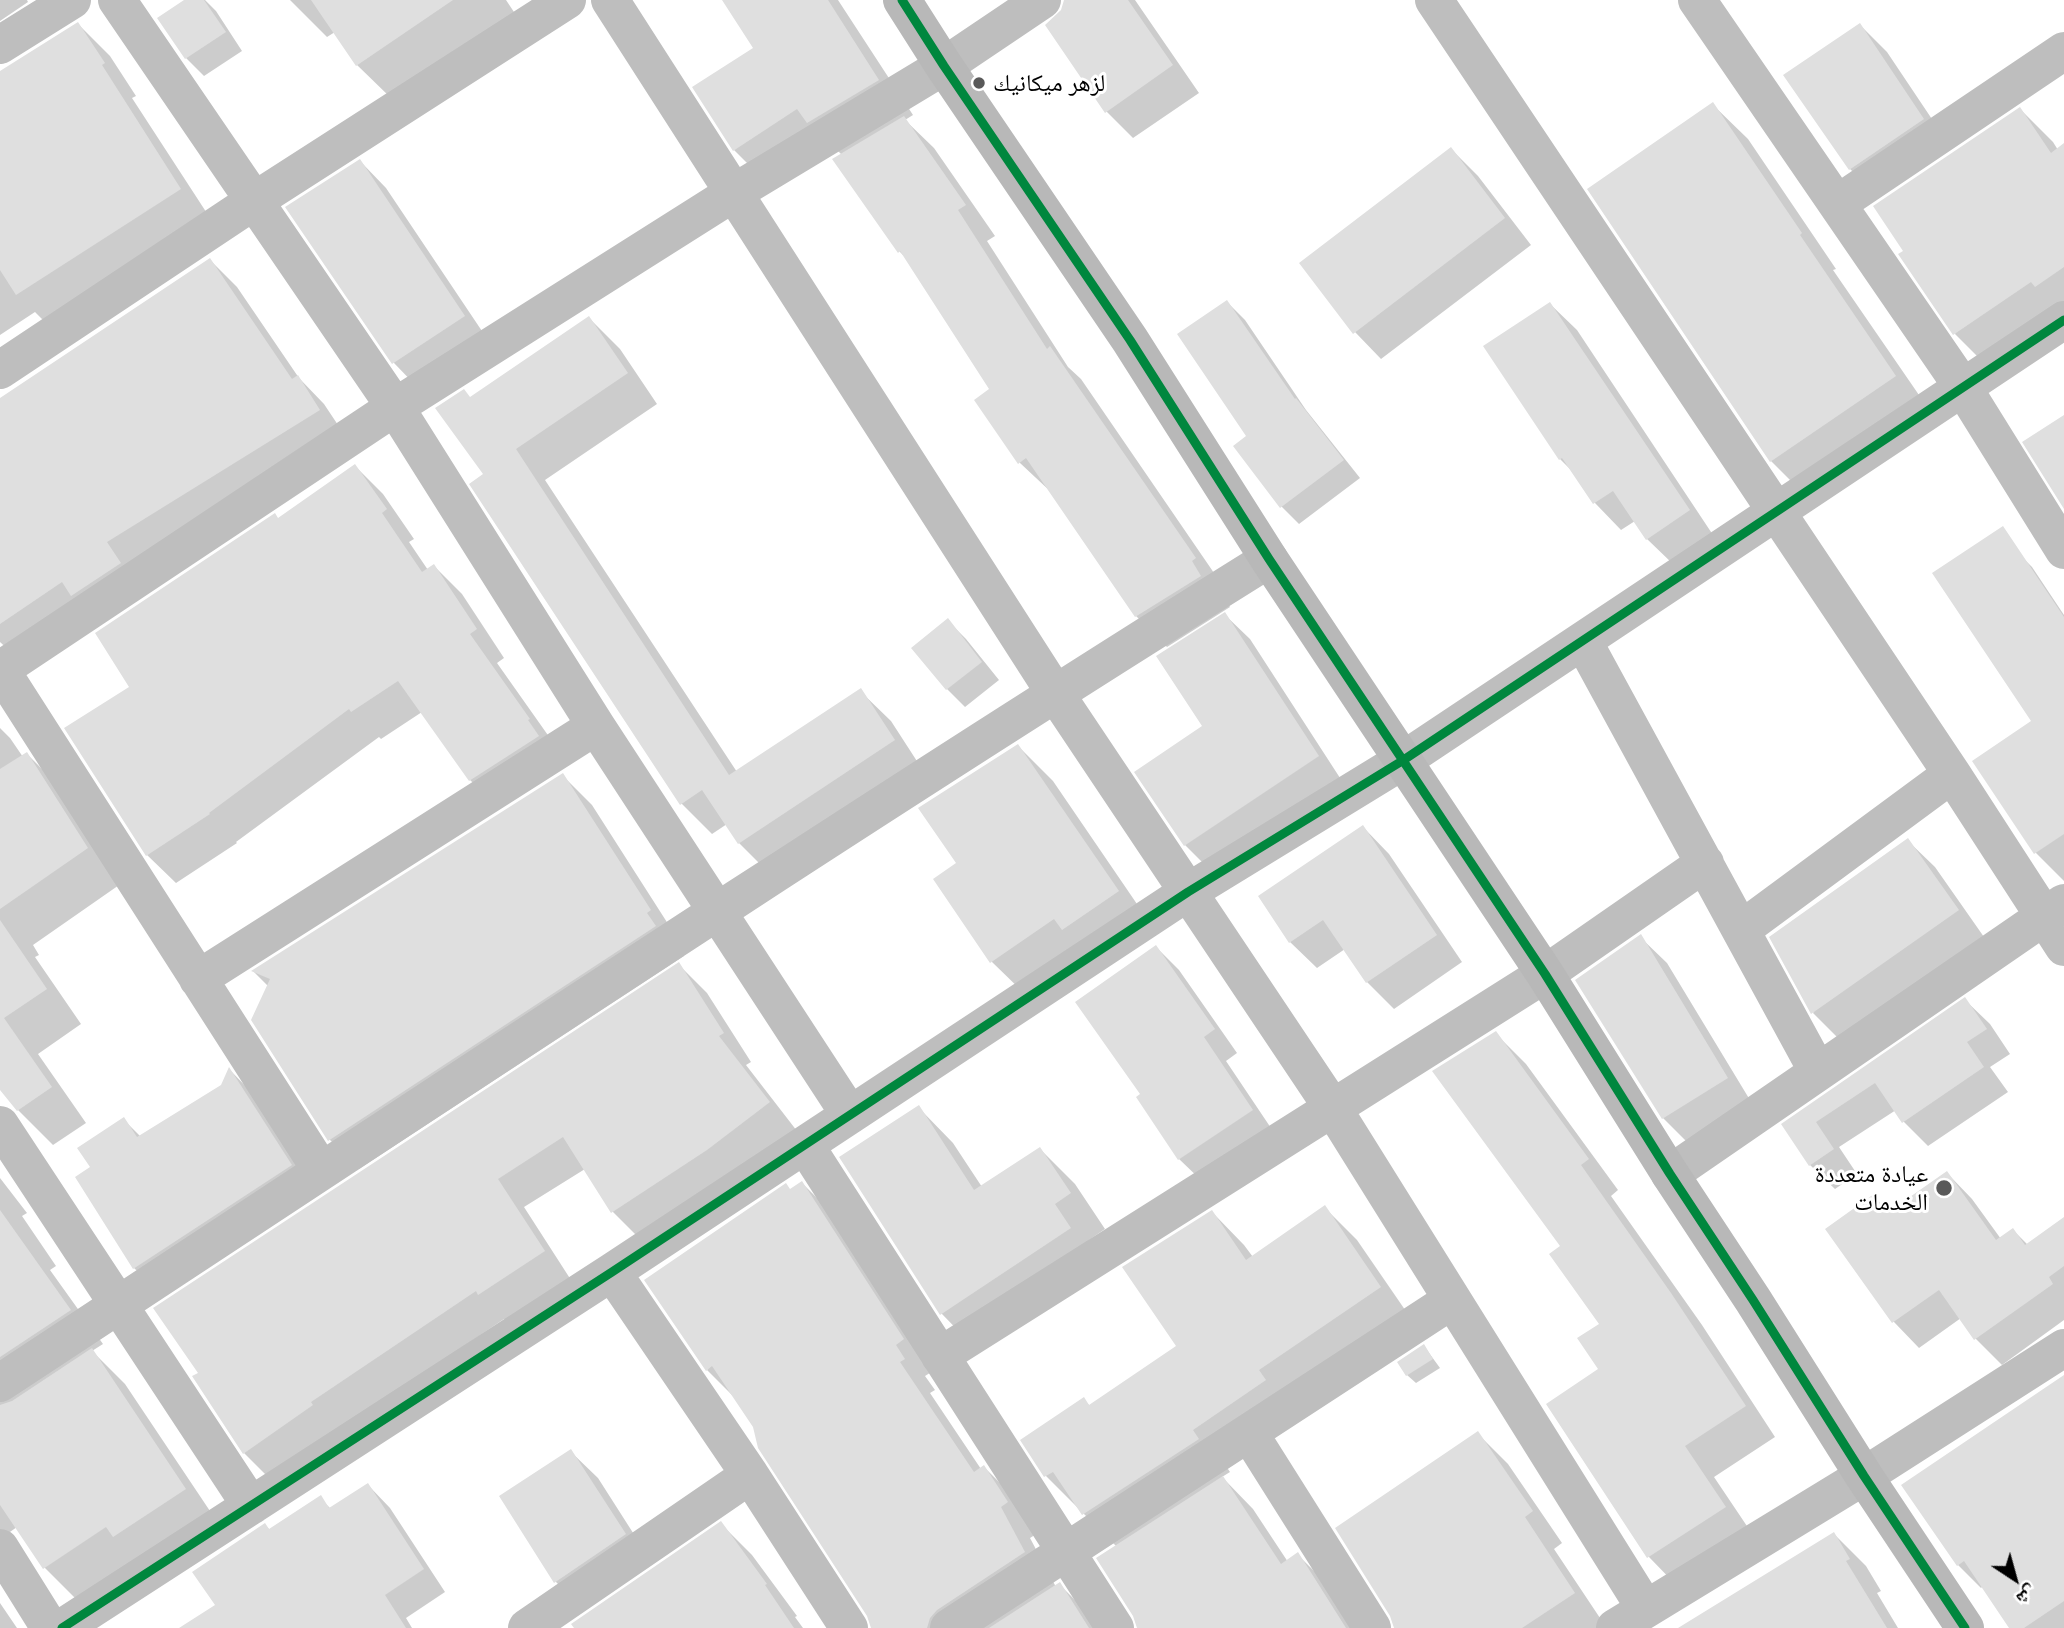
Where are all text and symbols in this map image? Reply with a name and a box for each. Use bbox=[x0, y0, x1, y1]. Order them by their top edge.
place label: لزهر ميكانيك bbox=[993, 69, 1105, 97]
marker: لزهر ميكانيك bbox=[971, 75, 987, 91]
place label: عيادة متعددة الخدمات bbox=[1815, 1160, 1928, 1216]
marker: عيادة متعددة الخدمات bbox=[1934, 1178, 1954, 1198]
north arrow bbox=[1980, 1544, 2050, 1614]
text: ش bbox=[2013, 1581, 2043, 1612]

